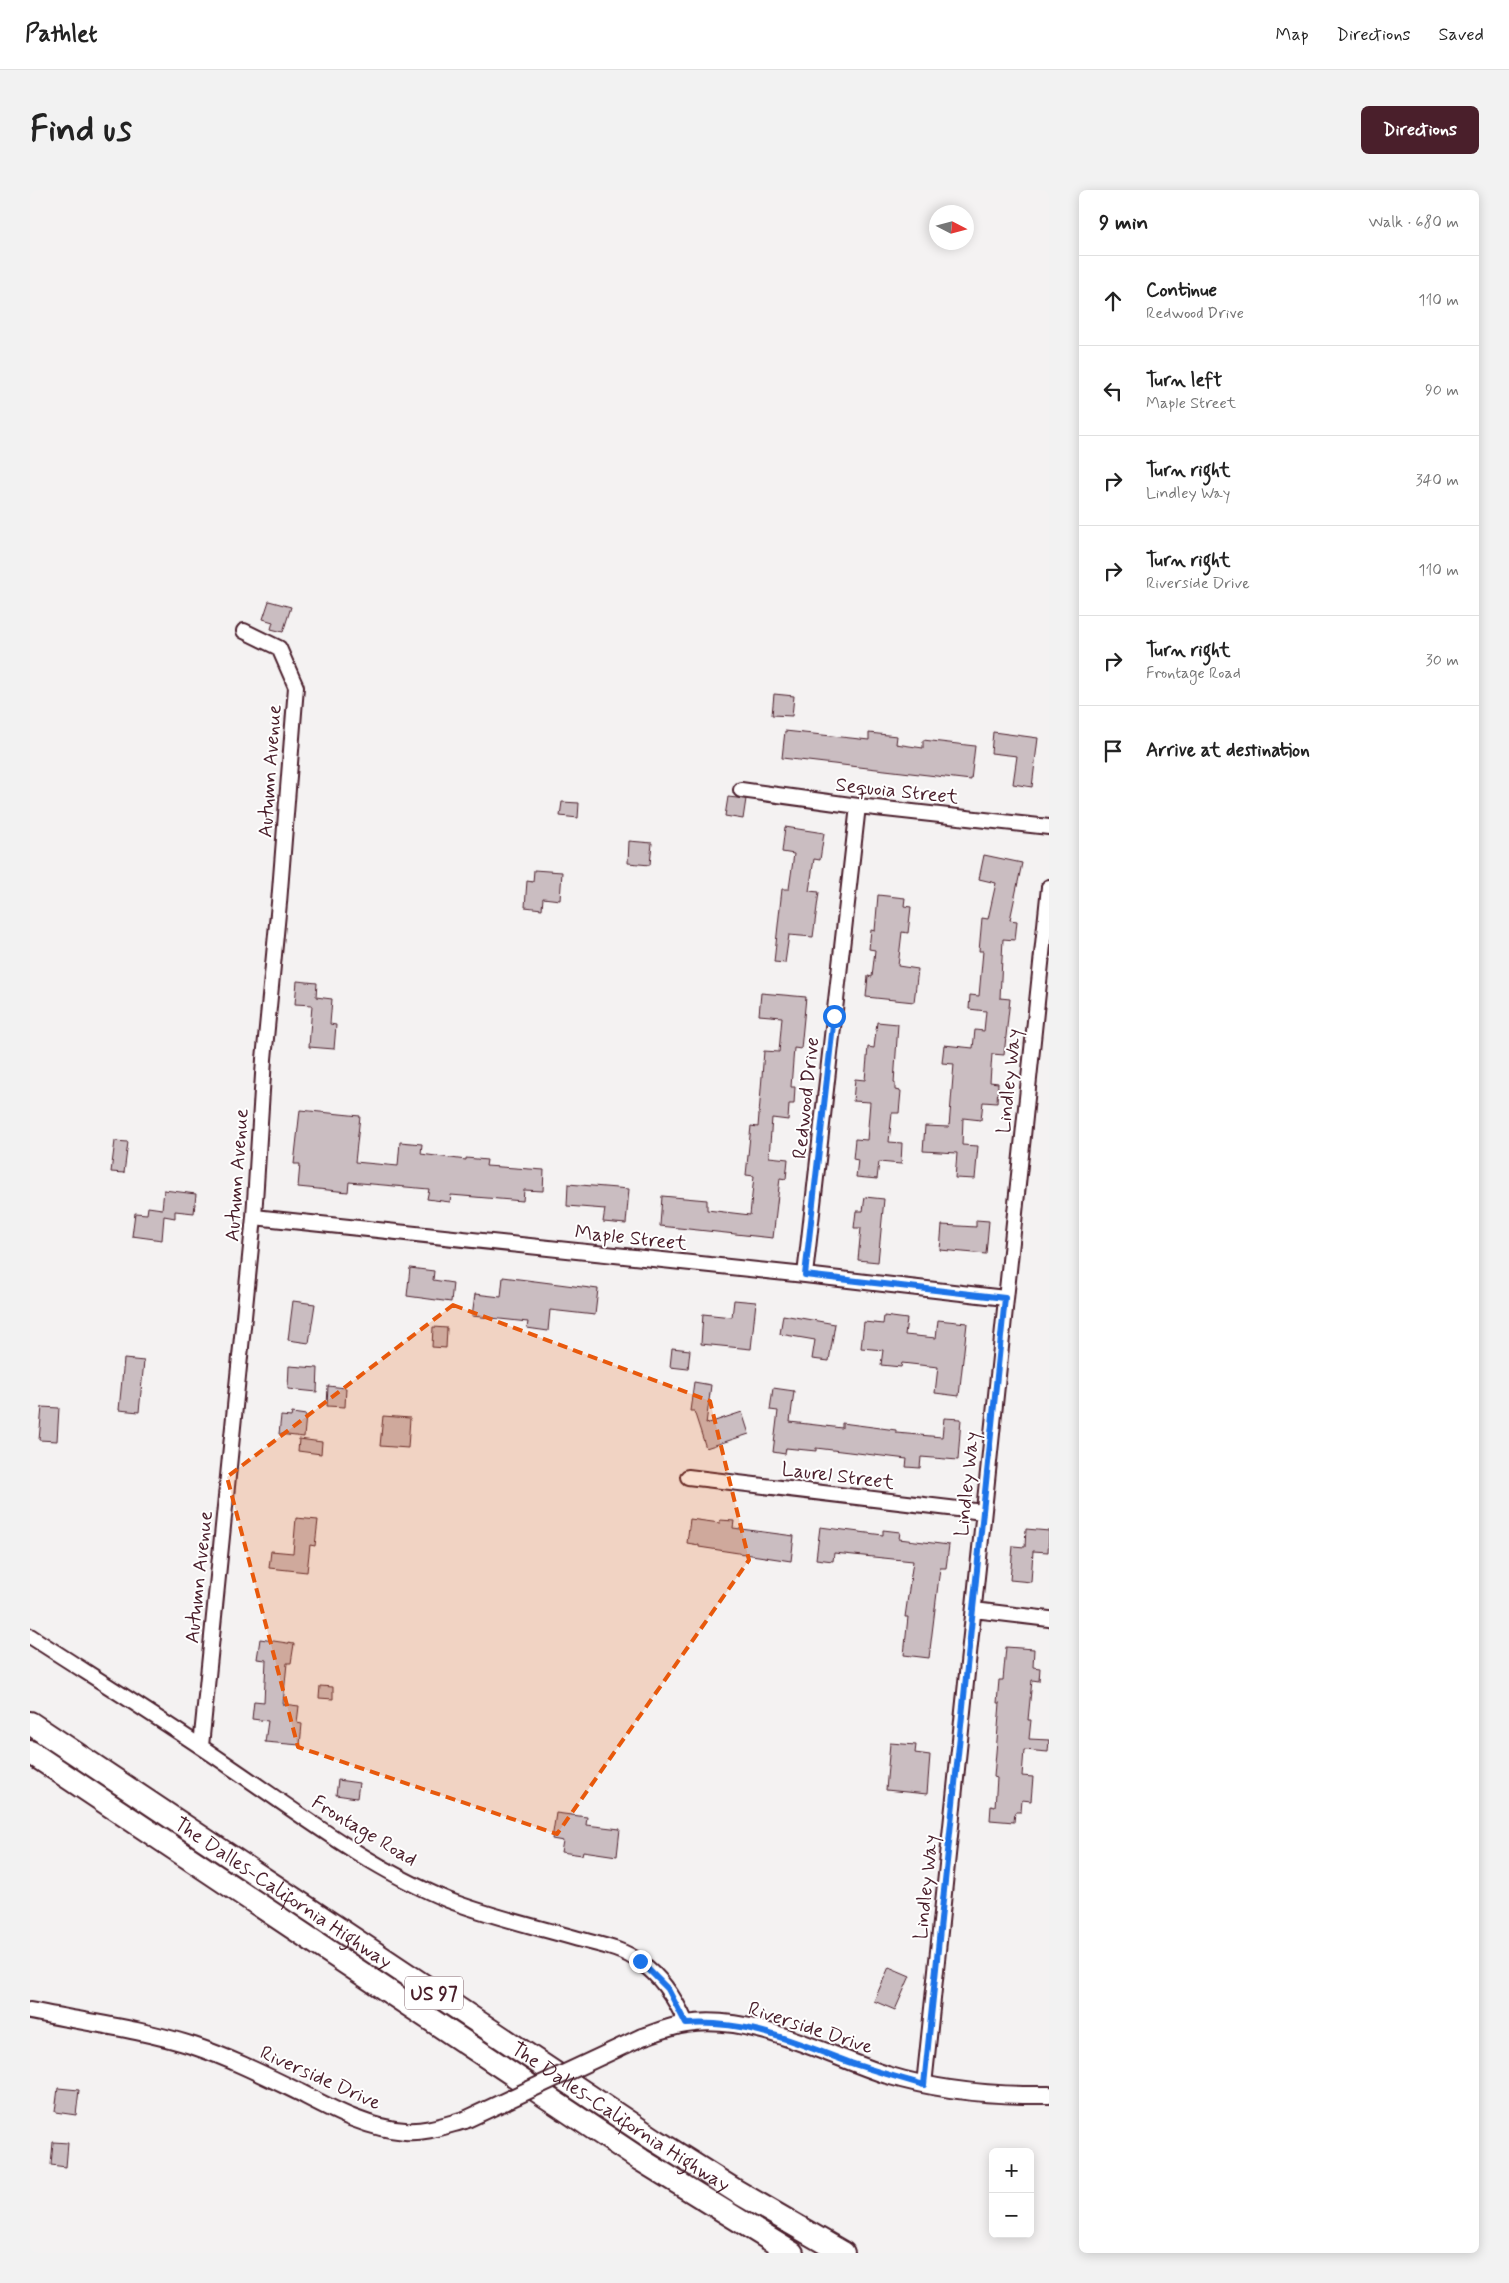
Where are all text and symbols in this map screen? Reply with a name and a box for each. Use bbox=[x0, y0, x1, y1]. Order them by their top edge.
text: Pathlet bbox=[25, 19, 97, 50]
text: Map bbox=[1276, 23, 1309, 47]
text: Directions bbox=[1337, 23, 1411, 47]
text: Saved bbox=[1439, 23, 1484, 47]
button: Directions bbox=[1361, 106, 1479, 154]
text: Find us bbox=[30, 107, 132, 153]
north arrow bbox=[929, 205, 974, 250]
text: 9 min bbox=[1099, 209, 1148, 237]
text: Walk · 680 m bbox=[1368, 212, 1459, 233]
text: Continue bbox=[1146, 278, 1217, 303]
icon: ahead bbox=[1099, 287, 1127, 315]
text: 110 m bbox=[1418, 290, 1459, 311]
text: Redwood Drive bbox=[1146, 303, 1244, 324]
text: Turn left bbox=[1146, 368, 1222, 393]
icon: left bbox=[1099, 377, 1127, 405]
text: 90 m bbox=[1425, 380, 1459, 401]
text: Maple Street bbox=[1146, 393, 1236, 414]
text: Turn right bbox=[1146, 458, 1230, 483]
icon: right bbox=[1099, 467, 1127, 495]
text: 340 m bbox=[1415, 470, 1459, 491]
text: Lindley Way bbox=[1146, 483, 1230, 504]
text: Turn right bbox=[1146, 548, 1230, 573]
icon: right bbox=[1099, 557, 1127, 585]
text: 110 m bbox=[1418, 560, 1459, 581]
text: Riverside Drive bbox=[1146, 573, 1250, 594]
text: Turn right bbox=[1146, 638, 1230, 663]
icon: right bbox=[1099, 647, 1127, 675]
text: 30 m bbox=[1426, 650, 1459, 671]
text: Frontage Road bbox=[1146, 663, 1241, 684]
street label: Autumn Avenue bbox=[252, 704, 289, 839]
icon: arrive bbox=[1099, 737, 1127, 765]
text: Arrive at destination bbox=[1146, 738, 1310, 763]
street label: Sequoia Street bbox=[834, 772, 960, 811]
route start bbox=[823, 1005, 846, 1028]
street label: Lindley Way bbox=[991, 1027, 1028, 1135]
street label: Redwood Drive bbox=[787, 1036, 826, 1160]
street label: Autumn Avenue bbox=[219, 1108, 256, 1243]
street label: Maple Street bbox=[573, 1219, 688, 1258]
street label: Lindley Way bbox=[949, 1430, 986, 1538]
street label: Laurel Street bbox=[780, 1456, 896, 1497]
street label: Autumn Avenue bbox=[179, 1509, 220, 1645]
street label: Frontage Road bbox=[306, 1789, 422, 1874]
street label: The Dalles-California Highway bbox=[169, 1811, 397, 1976]
street label: Lindley Way bbox=[908, 1833, 945, 1941]
route end bbox=[629, 1950, 652, 1973]
road number: US 97 bbox=[405, 1976, 463, 2010]
street label: Riverside Drive bbox=[745, 1996, 876, 2061]
street label: The Dalles-California Highway bbox=[506, 2036, 735, 2199]
street label: Riverside Drive bbox=[256, 2040, 385, 2117]
map controls bbox=[989, 2148, 1034, 2238]
button: + bbox=[989, 2148, 1034, 2193]
button: − bbox=[989, 2193, 1034, 2238]

